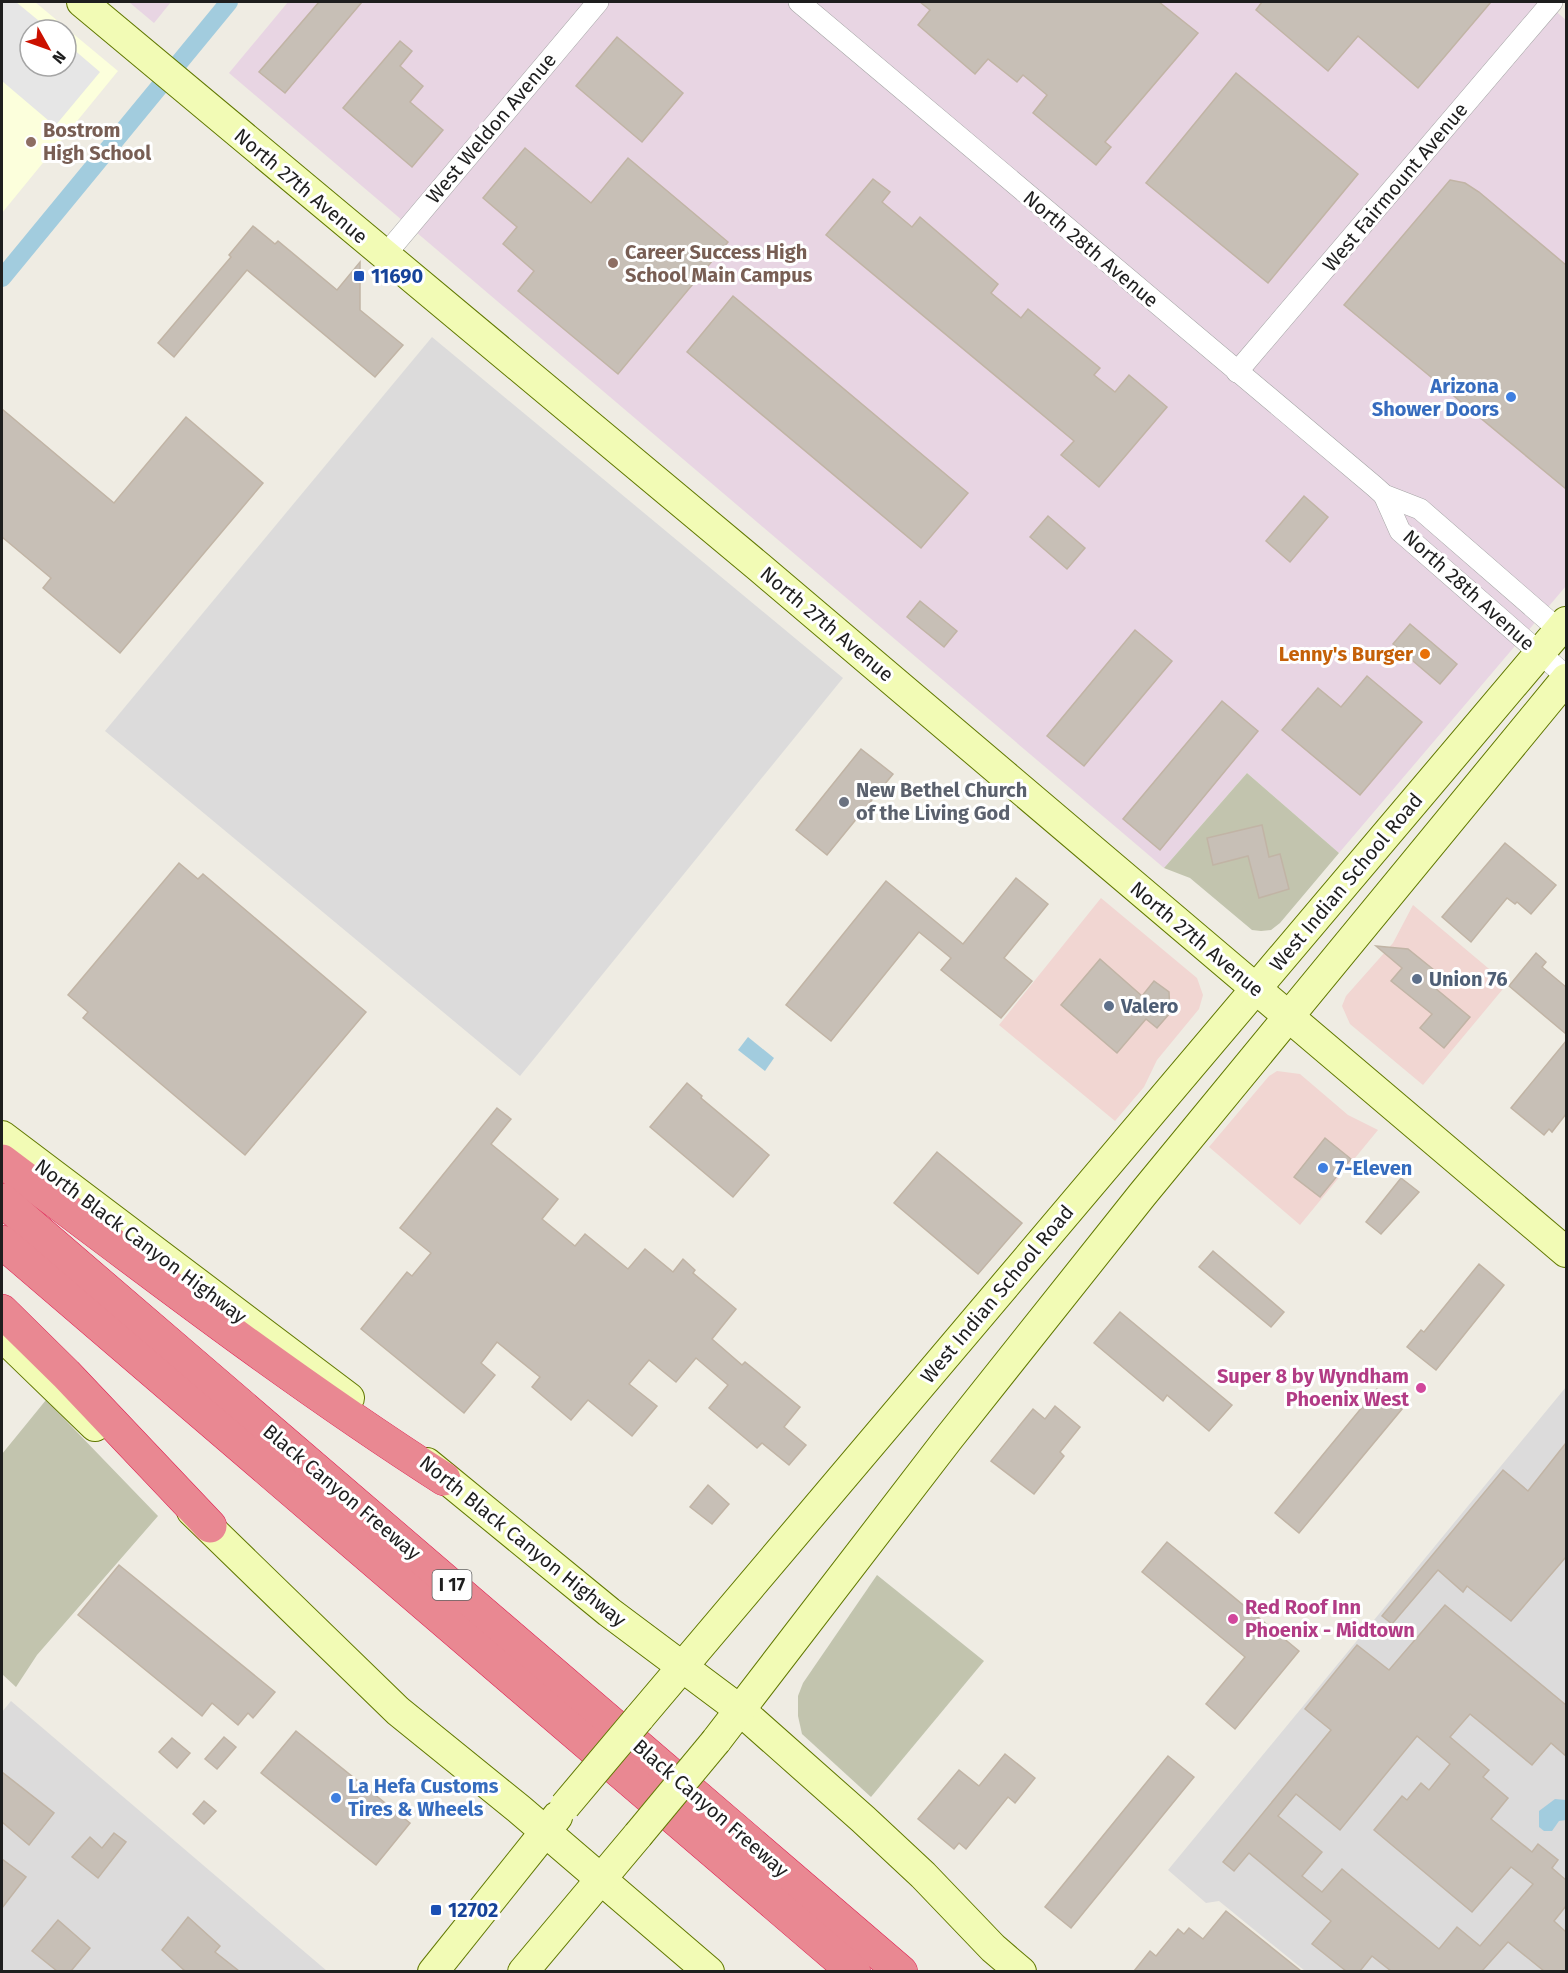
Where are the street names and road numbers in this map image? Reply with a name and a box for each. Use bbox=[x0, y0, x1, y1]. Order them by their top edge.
street label: West Weldon Avenue bbox=[421, 48, 561, 208]
street label: West Fairmount Avenue bbox=[1317, 98, 1473, 276]
street label: North 27th Avenue bbox=[230, 123, 372, 249]
street label: North 28th Avenue bbox=[1019, 186, 1163, 312]
street label: North 28th Avenue bbox=[1398, 525, 1540, 655]
street label: North 27th Avenue bbox=[756, 561, 898, 687]
street label: West Indian School Road bbox=[1264, 788, 1428, 976]
street label: North 27th Avenue bbox=[1126, 876, 1268, 1002]
street label: North Black Canyon Highway bbox=[30, 1153, 252, 1329]
street label: West Indian School Road bbox=[915, 1200, 1079, 1388]
street label: Black Canyon Freeway bbox=[258, 1419, 426, 1565]
street label: North Black Canyon Highway bbox=[415, 1450, 631, 1632]
road number: I 17 bbox=[432, 1570, 472, 1600]
street label: Black Canyon Freeway bbox=[628, 1734, 794, 1882]

